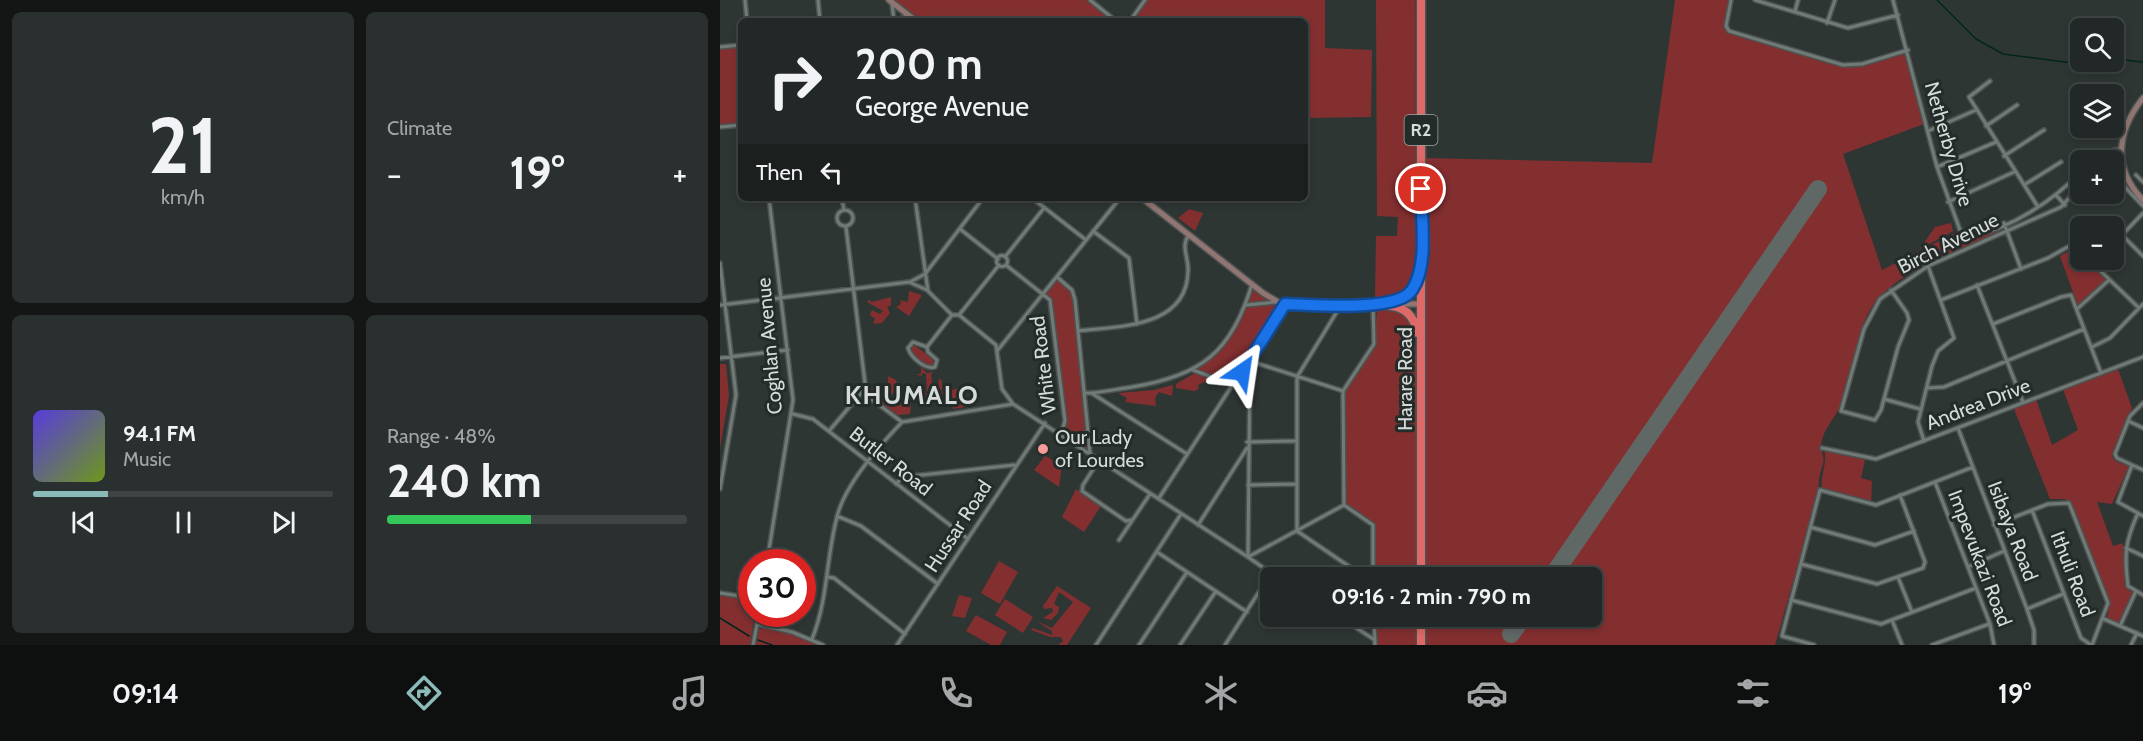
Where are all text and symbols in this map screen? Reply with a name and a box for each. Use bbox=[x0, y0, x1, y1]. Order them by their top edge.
map controls bbox=[2070, 18, 2124, 270]
button: search bbox=[2070, 18, 2124, 72]
text: 200 m bbox=[855, 38, 982, 90]
icon: right bbox=[756, 42, 834, 120]
street label: Netherby Drive bbox=[1920, 79, 1978, 209]
button: layers bbox=[2070, 84, 2124, 138]
text: George Avenue bbox=[855, 90, 1029, 123]
text: 21 bbox=[148, 98, 218, 193]
road number: R2 bbox=[1404, 115, 1438, 145]
text: Climate bbox=[387, 116, 452, 140]
text: 19° bbox=[510, 146, 564, 200]
button: + bbox=[2070, 150, 2124, 204]
text: − bbox=[387, 154, 402, 194]
text: + bbox=[672, 154, 687, 194]
icon: left bbox=[815, 156, 848, 189]
text: Then bbox=[756, 159, 803, 186]
pin bbox=[1395, 163, 1446, 214]
icon: arrive bbox=[1404, 172, 1437, 205]
text: km/h bbox=[161, 185, 205, 209]
street label: Birch Avenue bbox=[1894, 207, 2002, 279]
button: − bbox=[2070, 216, 2124, 270]
street label: Coghlan Avenue bbox=[751, 277, 787, 415]
street label: White Road bbox=[1025, 315, 1061, 415]
street label: Harare Road bbox=[1393, 327, 1417, 431]
position arrow bbox=[1210, 340, 1274, 404]
street label: Andrea Drive bbox=[1922, 373, 2034, 435]
district label: KHUMALO bbox=[845, 379, 979, 411]
text: 94.1 FM bbox=[123, 420, 196, 447]
street label: Butler Road bbox=[845, 421, 937, 501]
text: Range · 48% bbox=[387, 424, 495, 448]
place label: Our Lady of Lourdes bbox=[1055, 425, 1144, 472]
marker: Our Lady of Lourdes bbox=[1036, 442, 1050, 456]
text: Music bbox=[123, 447, 171, 471]
text: 240 km bbox=[387, 454, 542, 508]
street label: Hussar Road bbox=[919, 476, 997, 576]
street label: Isibaya Road bbox=[1983, 478, 2043, 584]
street label: Impevukazi Road bbox=[1943, 486, 2017, 630]
icon: previous bbox=[67, 506, 100, 539]
icon: pause bbox=[167, 506, 200, 539]
icon: next bbox=[267, 506, 300, 539]
street label: Ithuli Road bbox=[2046, 528, 2100, 620]
speed limit sign: 30 bbox=[738, 549, 816, 627]
text: 09:16 · 2 min · 790 m bbox=[1331, 583, 1531, 610]
icon: directions bbox=[403, 672, 445, 714]
icon: music bbox=[669, 672, 711, 714]
icon: phone bbox=[935, 672, 977, 714]
icon: climate bbox=[1200, 672, 1242, 714]
icon: car bbox=[1466, 672, 1508, 714]
icon: filters bbox=[1732, 672, 1774, 714]
text: 09:14 bbox=[112, 677, 179, 710]
text: 19° bbox=[1998, 677, 2031, 710]

